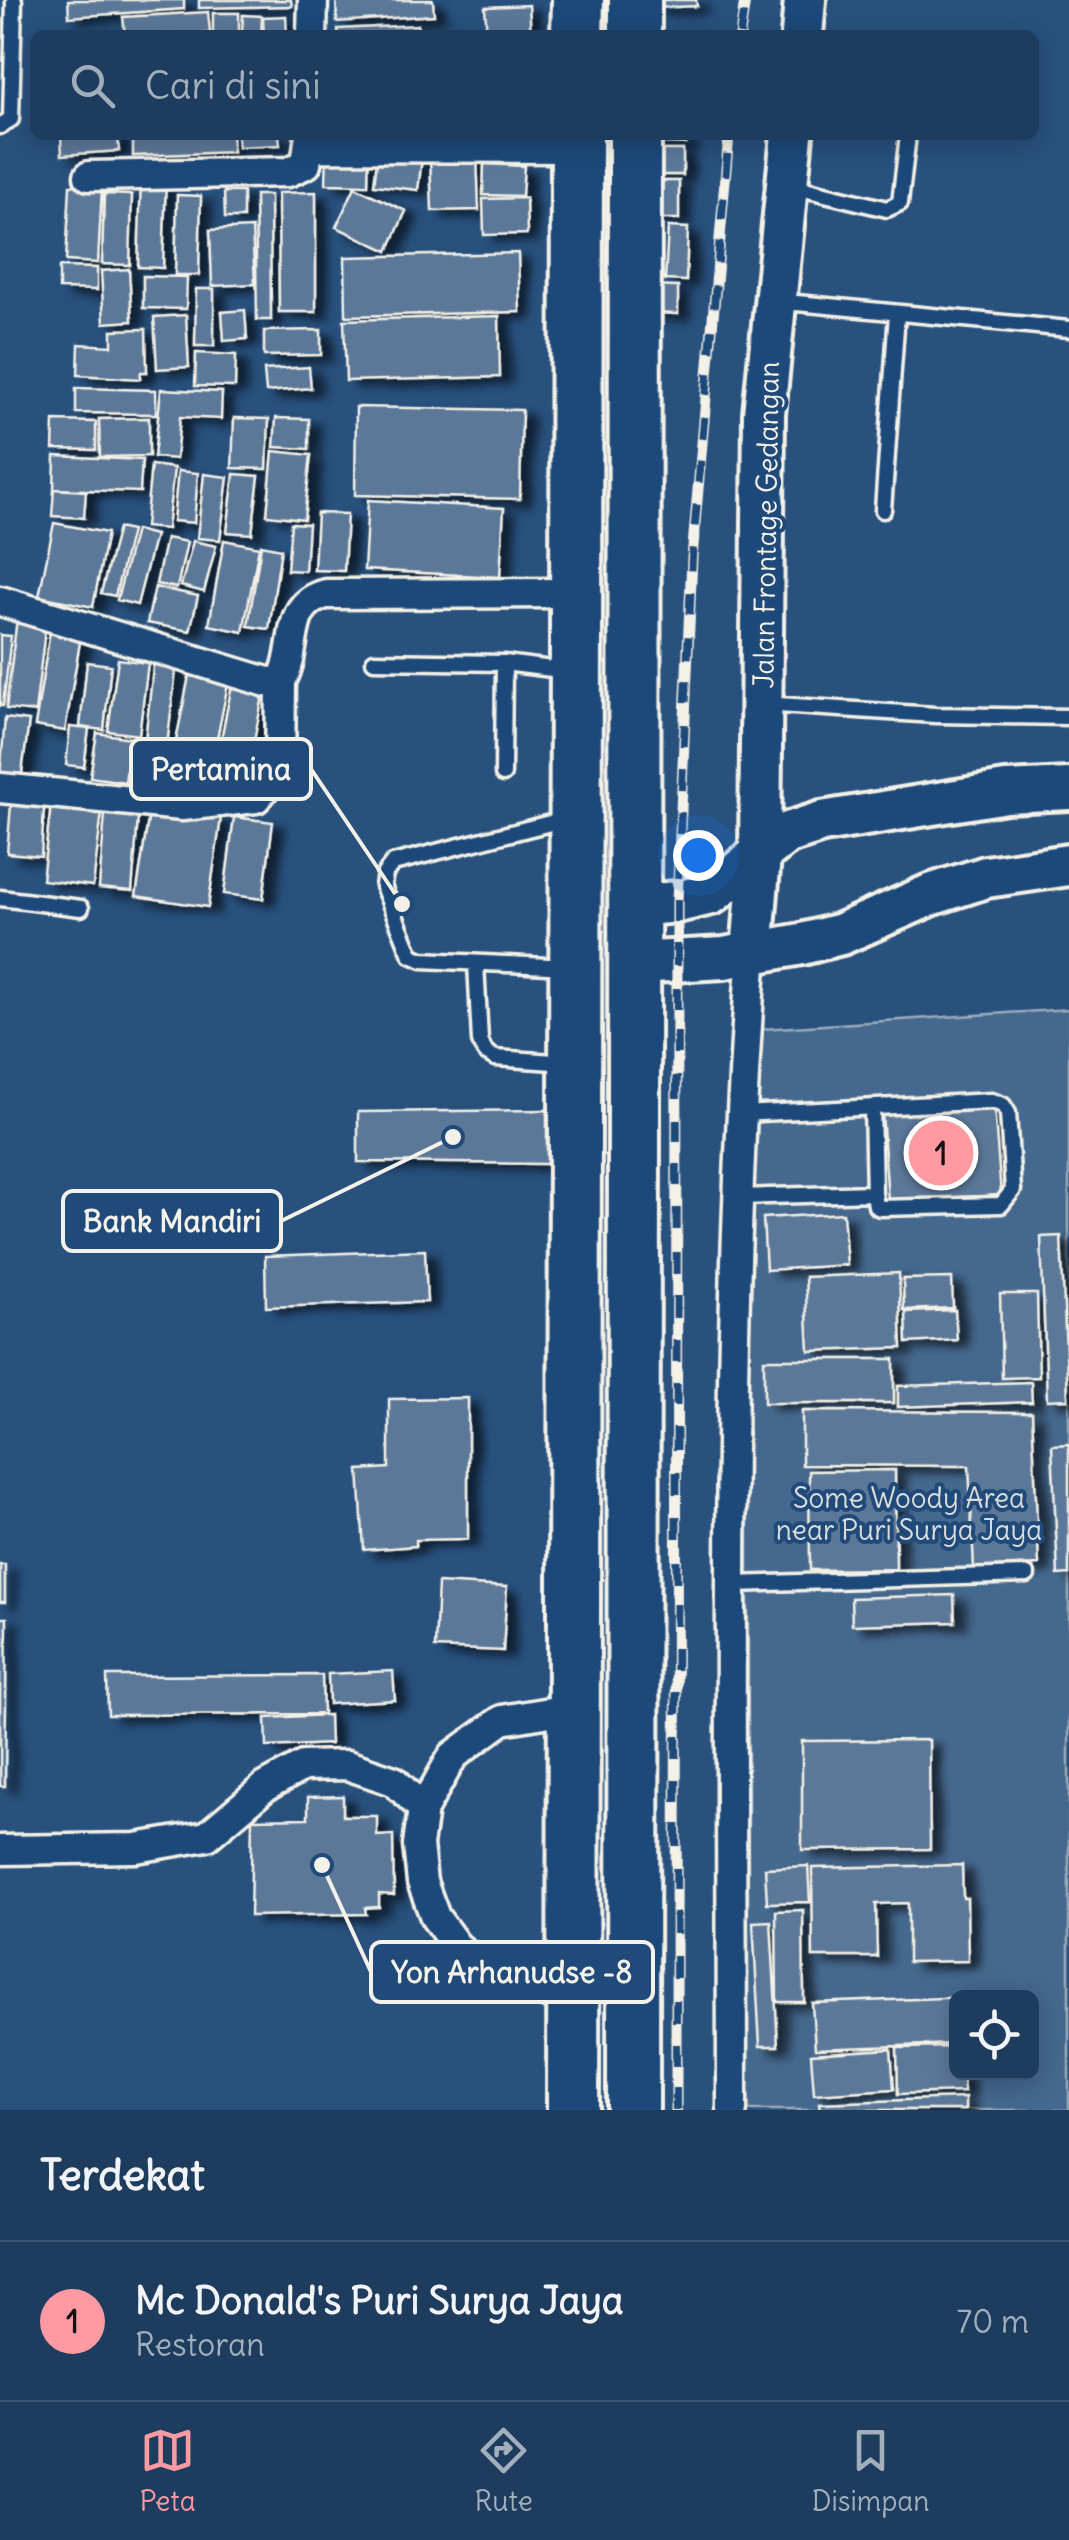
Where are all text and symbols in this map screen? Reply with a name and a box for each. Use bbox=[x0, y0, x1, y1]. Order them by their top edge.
search box bbox=[30, 30, 1039, 140]
icon: search bbox=[65, 58, 120, 113]
text: Cari di sini bbox=[145, 62, 321, 109]
street label: Jalan Frontage Gedangan bbox=[745, 361, 787, 689]
callout: Pertamina bbox=[131, 739, 311, 799]
text: Pertamina bbox=[151, 750, 291, 788]
your location bbox=[673, 830, 724, 881]
pin: 1 bbox=[908, 1116, 974, 1190]
callout: Bank Mandiri bbox=[63, 1191, 281, 1251]
text: Bank Mandiri bbox=[83, 1202, 261, 1240]
park label: Some Woody Area near Puri Surya Jaya bbox=[776, 1480, 1042, 1548]
callout: Yon Arhanudse -8 bbox=[371, 1942, 653, 2002]
text: Yon Arhanudse -8 bbox=[390, 1953, 633, 1991]
map controls bbox=[949, 1990, 1039, 2080]
button: locate bbox=[949, 1990, 1039, 2080]
text: Terdekat bbox=[40, 2149, 205, 2201]
text: Mc Donald's Puri Surya Jaya bbox=[135, 2277, 624, 2324]
text: 1 bbox=[66, 2301, 79, 2342]
text: 70 m bbox=[957, 2301, 1029, 2342]
text: Restoran bbox=[135, 2324, 265, 2365]
tab: Peta bbox=[139, 2423, 196, 2519]
tab: Rute bbox=[475, 2423, 533, 2519]
tab: Disimpan bbox=[812, 2423, 930, 2519]

